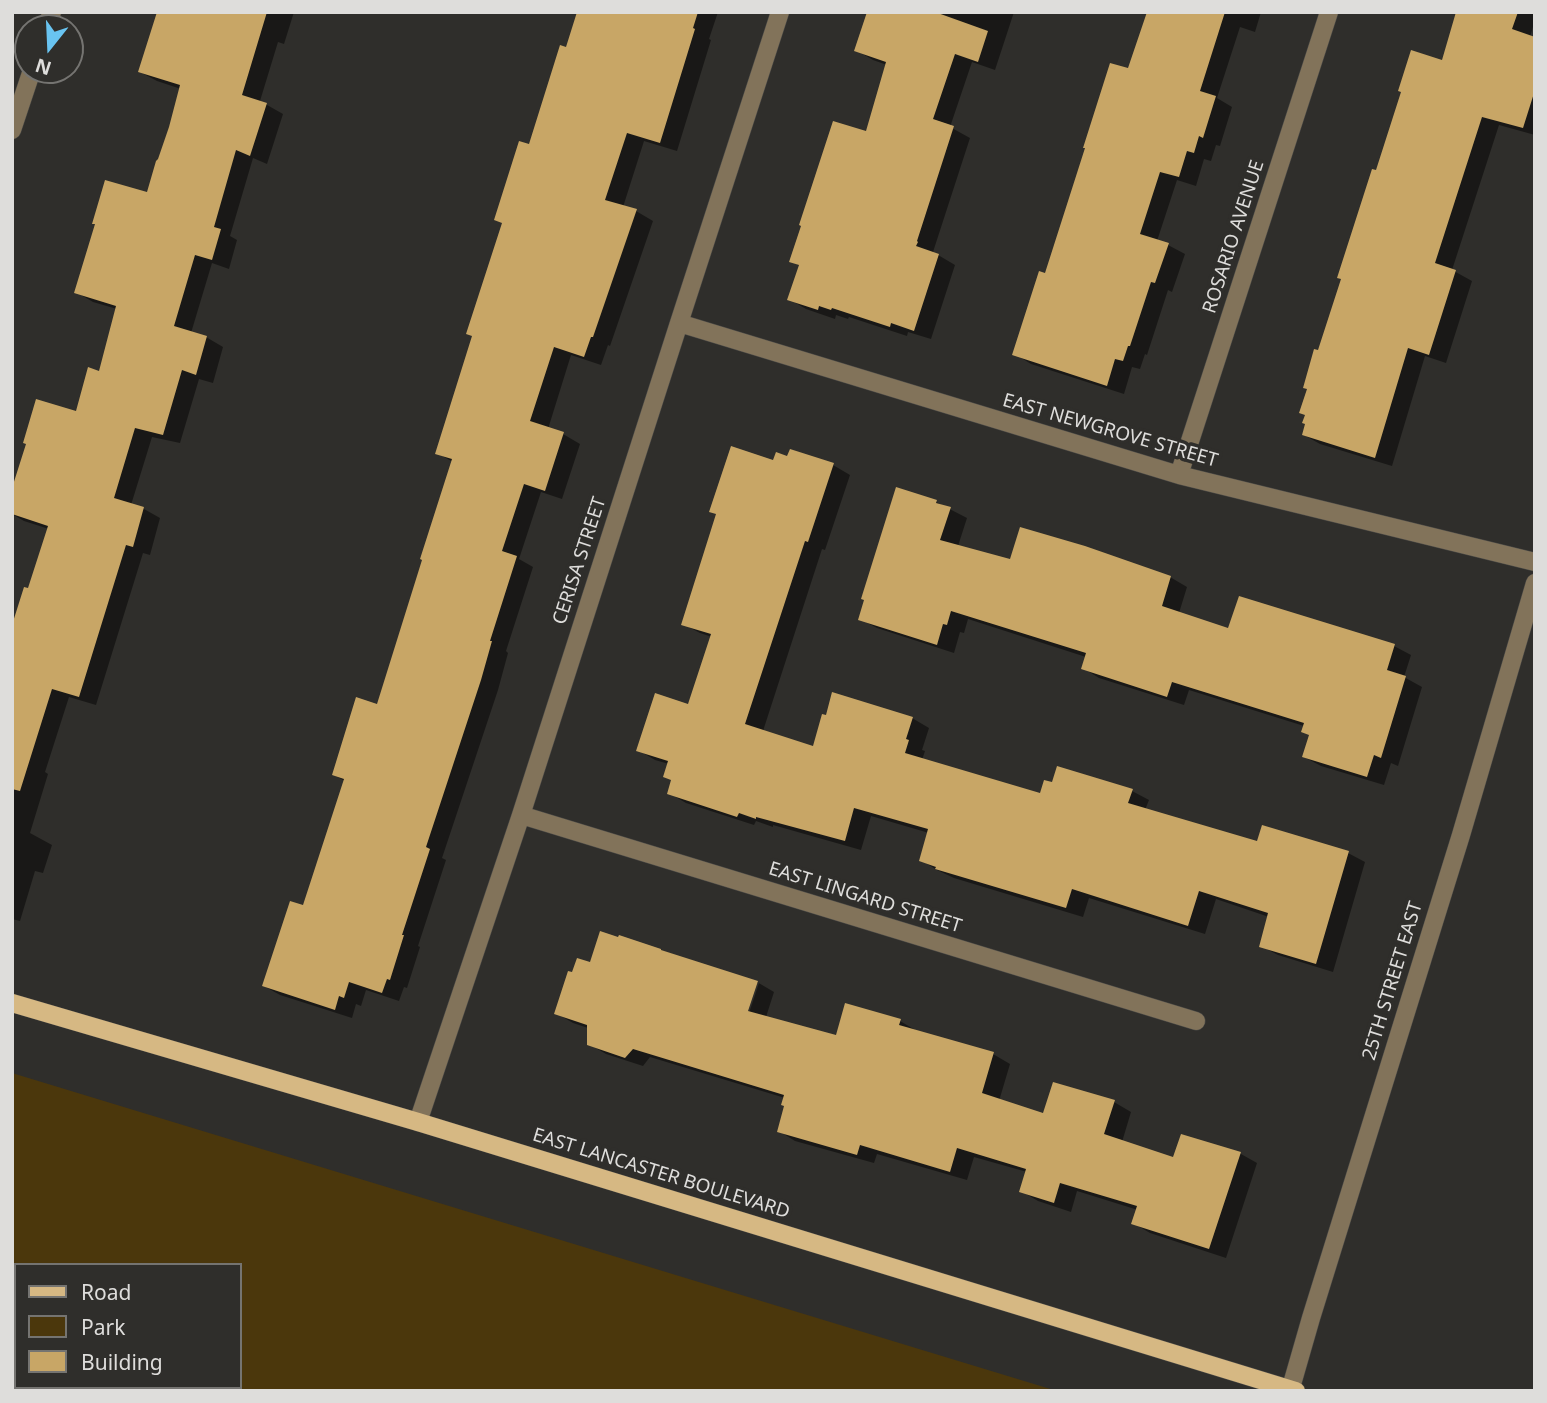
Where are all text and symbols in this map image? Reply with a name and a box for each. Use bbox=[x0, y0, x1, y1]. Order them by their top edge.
north arrow bbox=[14, 14, 84, 84]
text: N bbox=[32, 52, 55, 82]
street label: ROSARIO AVENUE bbox=[1199, 158, 1269, 316]
street label: EAST NEWGROVE STREET bbox=[1000, 389, 1220, 473]
street label: CERISA STREET bbox=[549, 494, 611, 628]
street label: EAST LINGARD STREET bbox=[766, 858, 964, 938]
street label: 25TH STREET EAST bbox=[1358, 899, 1428, 1063]
street label: EAST LANCASTER BOULEVARD bbox=[530, 1124, 792, 1224]
legend bbox=[14, 1263, 242, 1389]
text: Road bbox=[81, 1278, 131, 1306]
text: Park bbox=[81, 1313, 125, 1341]
text: Building bbox=[81, 1348, 163, 1376]

